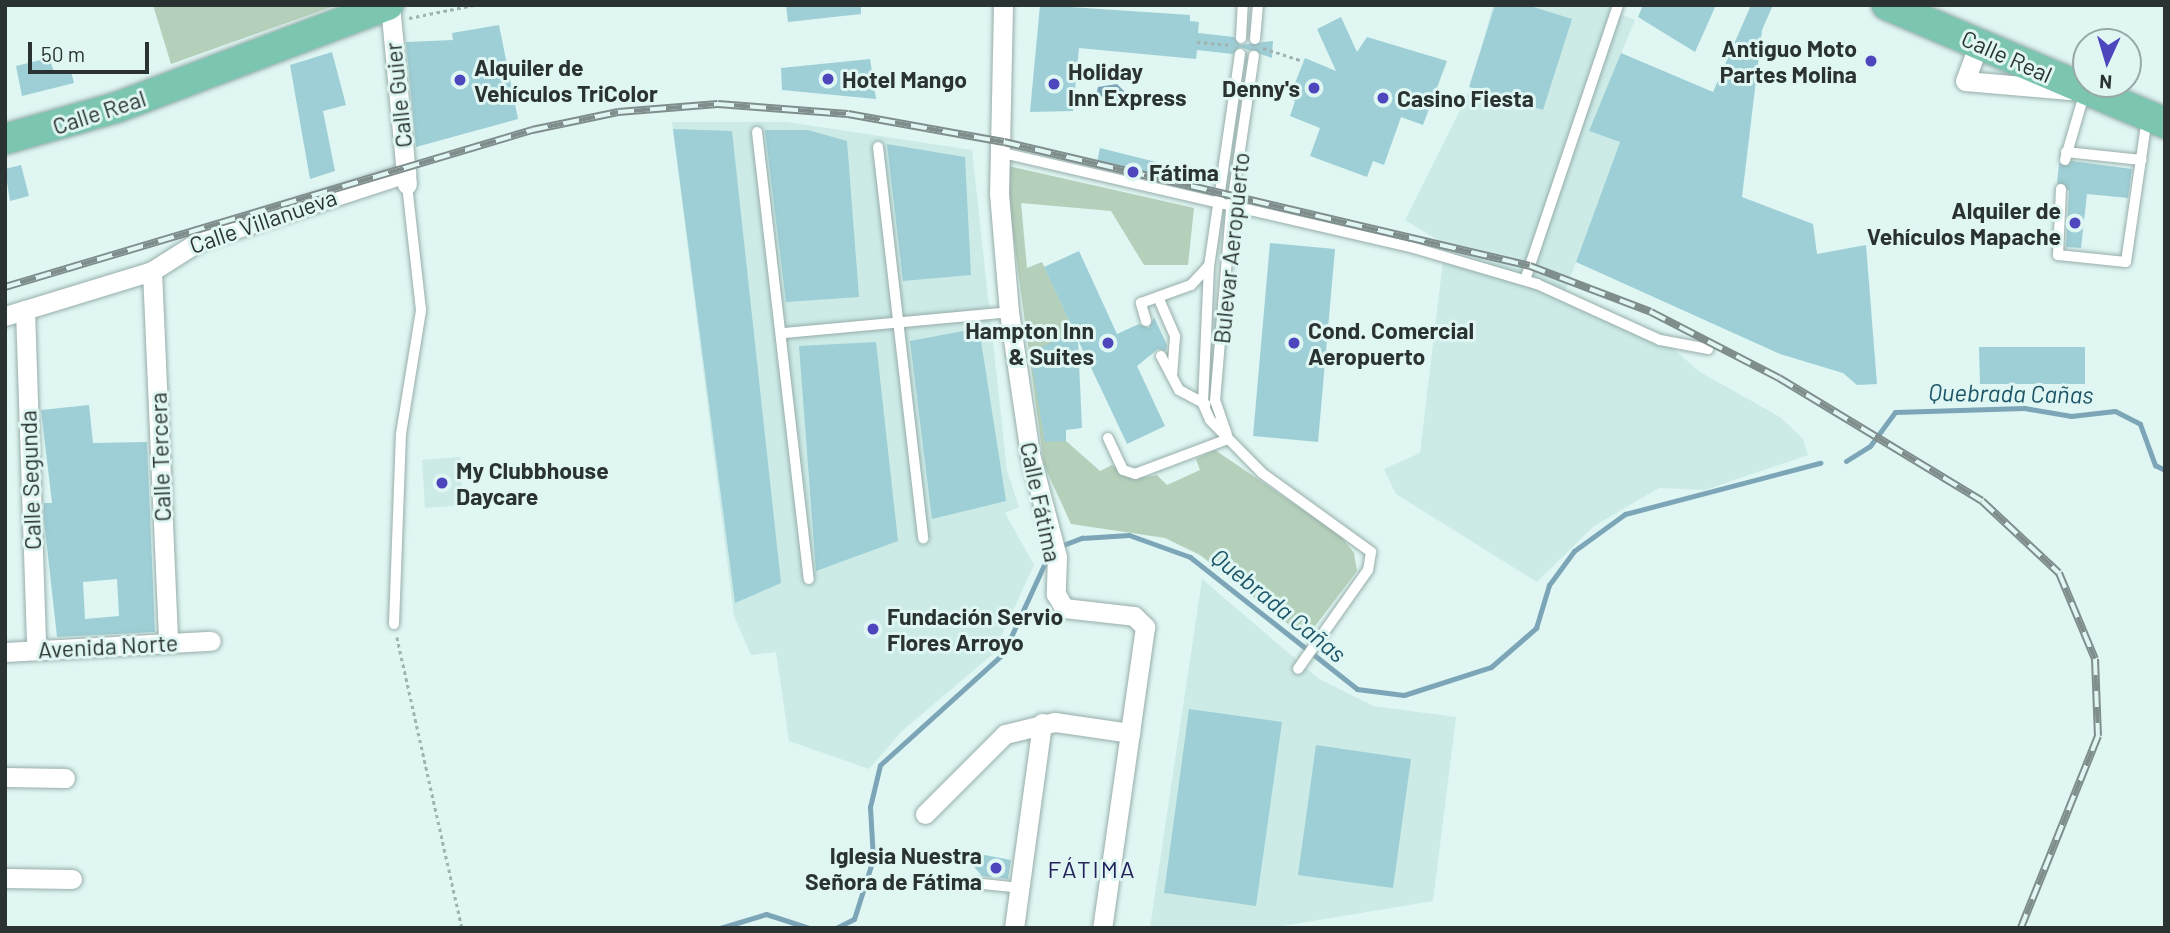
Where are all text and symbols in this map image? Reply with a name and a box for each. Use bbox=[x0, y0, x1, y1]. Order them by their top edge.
street label: Calle Real bbox=[1957, 24, 2057, 88]
scale bar bbox=[32, 28, 152, 72]
north arrow bbox=[2072, 28, 2142, 98]
place label: Antiguo Moto Partes Molina bbox=[1720, 34, 1857, 88]
text: 50 m bbox=[41, 41, 85, 66]
street label: Calle Guier bbox=[379, 41, 417, 149]
place label: Alquiler de Vehículos TriColor bbox=[474, 53, 658, 107]
marker: Antiguo Moto Partes Molina bbox=[1863, 53, 1879, 69]
place label: Holiday Inn Express bbox=[1068, 57, 1187, 111]
place label: Hotel Mango bbox=[842, 65, 967, 93]
marker: Hotel Mango bbox=[820, 71, 836, 87]
text: N bbox=[2099, 71, 2113, 94]
marker: Alquiler de Vehículos TriColor bbox=[452, 72, 468, 88]
place label: Denny's bbox=[1222, 74, 1300, 102]
marker: Holiday Inn Express bbox=[1046, 76, 1062, 92]
marker: Denny's bbox=[1306, 80, 1322, 96]
street label: Calle Real bbox=[49, 84, 149, 140]
place label: Casino Fiesta bbox=[1397, 84, 1534, 112]
marker: Casino Fiesta bbox=[1375, 90, 1391, 106]
street label: Bulevar Aeropuerto bbox=[1207, 151, 1255, 345]
place label: Fátima bbox=[1149, 158, 1219, 186]
marker: Fátima bbox=[1123, 162, 1143, 182]
street label: Calle Villanueva bbox=[186, 183, 340, 259]
place label: Alquiler de Vehículos Mapache bbox=[1867, 196, 2061, 250]
marker: Alquiler de Vehículos Mapache bbox=[2067, 215, 2083, 231]
place label: Hampton Inn & Suites bbox=[965, 316, 1094, 370]
place label: Cond. Comercial Aeropuerto bbox=[1308, 316, 1474, 370]
marker: Hampton Inn & Suites bbox=[1100, 335, 1116, 351]
marker: Cond. Comercial Aeropuerto bbox=[1286, 335, 1302, 351]
water label: Quebrada Cañas bbox=[1928, 377, 2094, 409]
street label: Calle Tercera bbox=[144, 392, 176, 522]
street label: Calle Segunda bbox=[14, 410, 46, 550]
street label: Calle Fátima bbox=[1015, 439, 1067, 565]
place label: My Clubbhouse Daycare bbox=[456, 456, 609, 510]
marker: My Clubbhouse Daycare bbox=[434, 475, 450, 491]
water label: Quebrada Cañas bbox=[1206, 542, 1352, 668]
place label: Fundación Servio Flores Arroyo bbox=[887, 602, 1063, 656]
marker: Fundación Servio Flores Arroyo bbox=[865, 621, 881, 637]
street label: Avenida Norte bbox=[37, 629, 179, 663]
place label: Iglesia Nuestra Señora de Fátima bbox=[805, 841, 982, 895]
district label: FÁTIMA bbox=[1048, 855, 1136, 883]
marker: Iglesia Nuestra Señora de Fátima bbox=[988, 860, 1004, 876]

